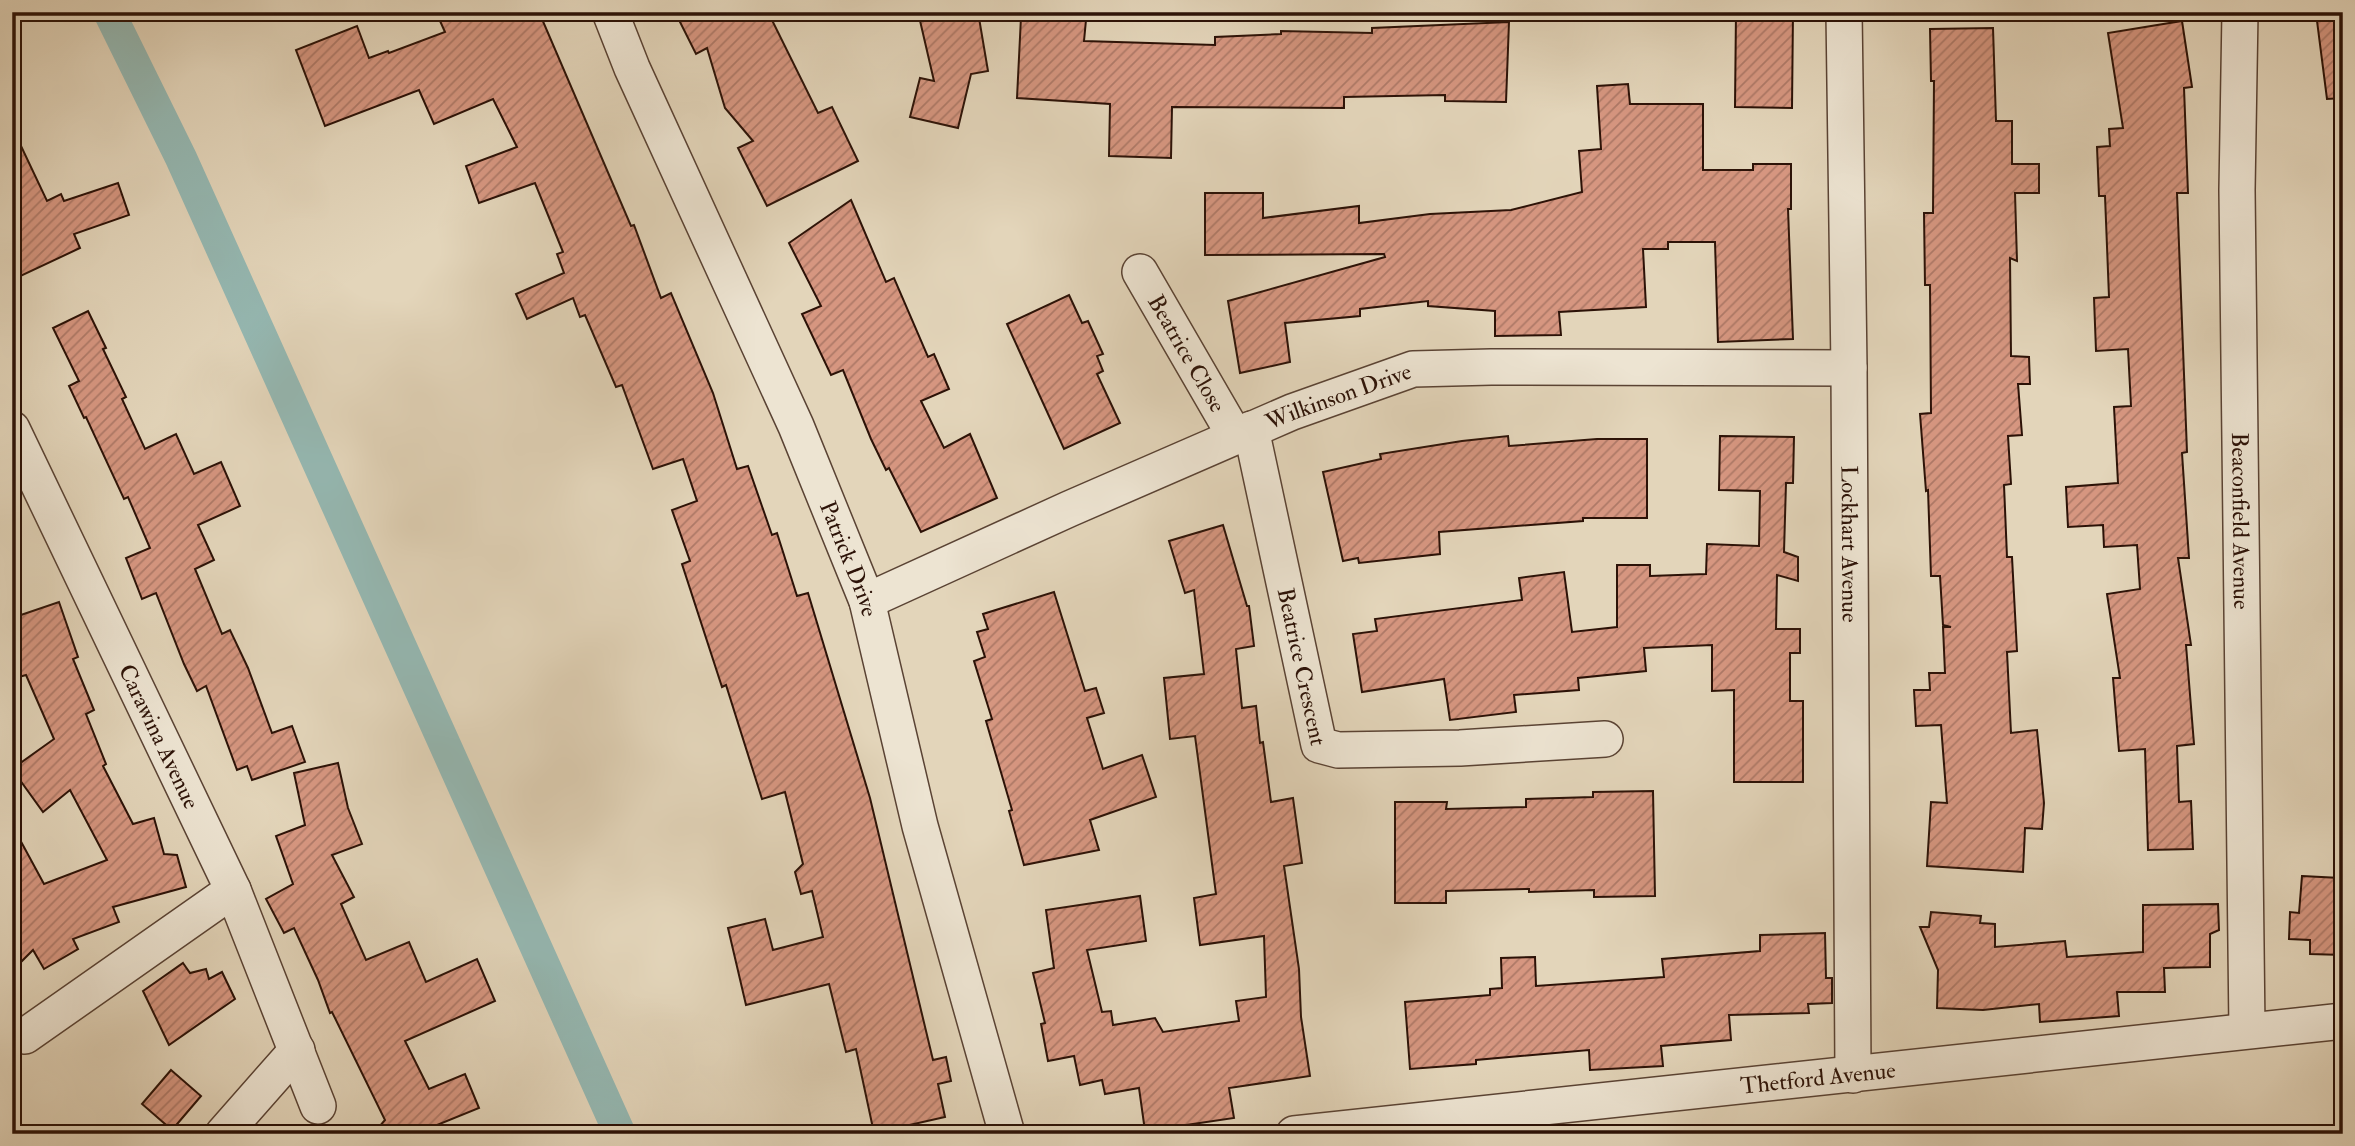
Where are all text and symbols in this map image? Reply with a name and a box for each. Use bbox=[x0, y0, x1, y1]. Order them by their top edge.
street label: Beatrice Close bbox=[1141, 290, 1232, 418]
street label: Wilkinson Drive bbox=[1260, 357, 1415, 437]
street label: Beaconfield Avenue bbox=[2225, 432, 2256, 610]
street label: Lockhart Avenue bbox=[1835, 465, 1864, 623]
street label: Patrick Drive bbox=[813, 497, 884, 620]
street label: Beatrice Crescent bbox=[1271, 585, 1333, 748]
street label: Carawina Avenue bbox=[112, 660, 206, 814]
street label: Thetford Avenue bbox=[1739, 1055, 1897, 1101]

